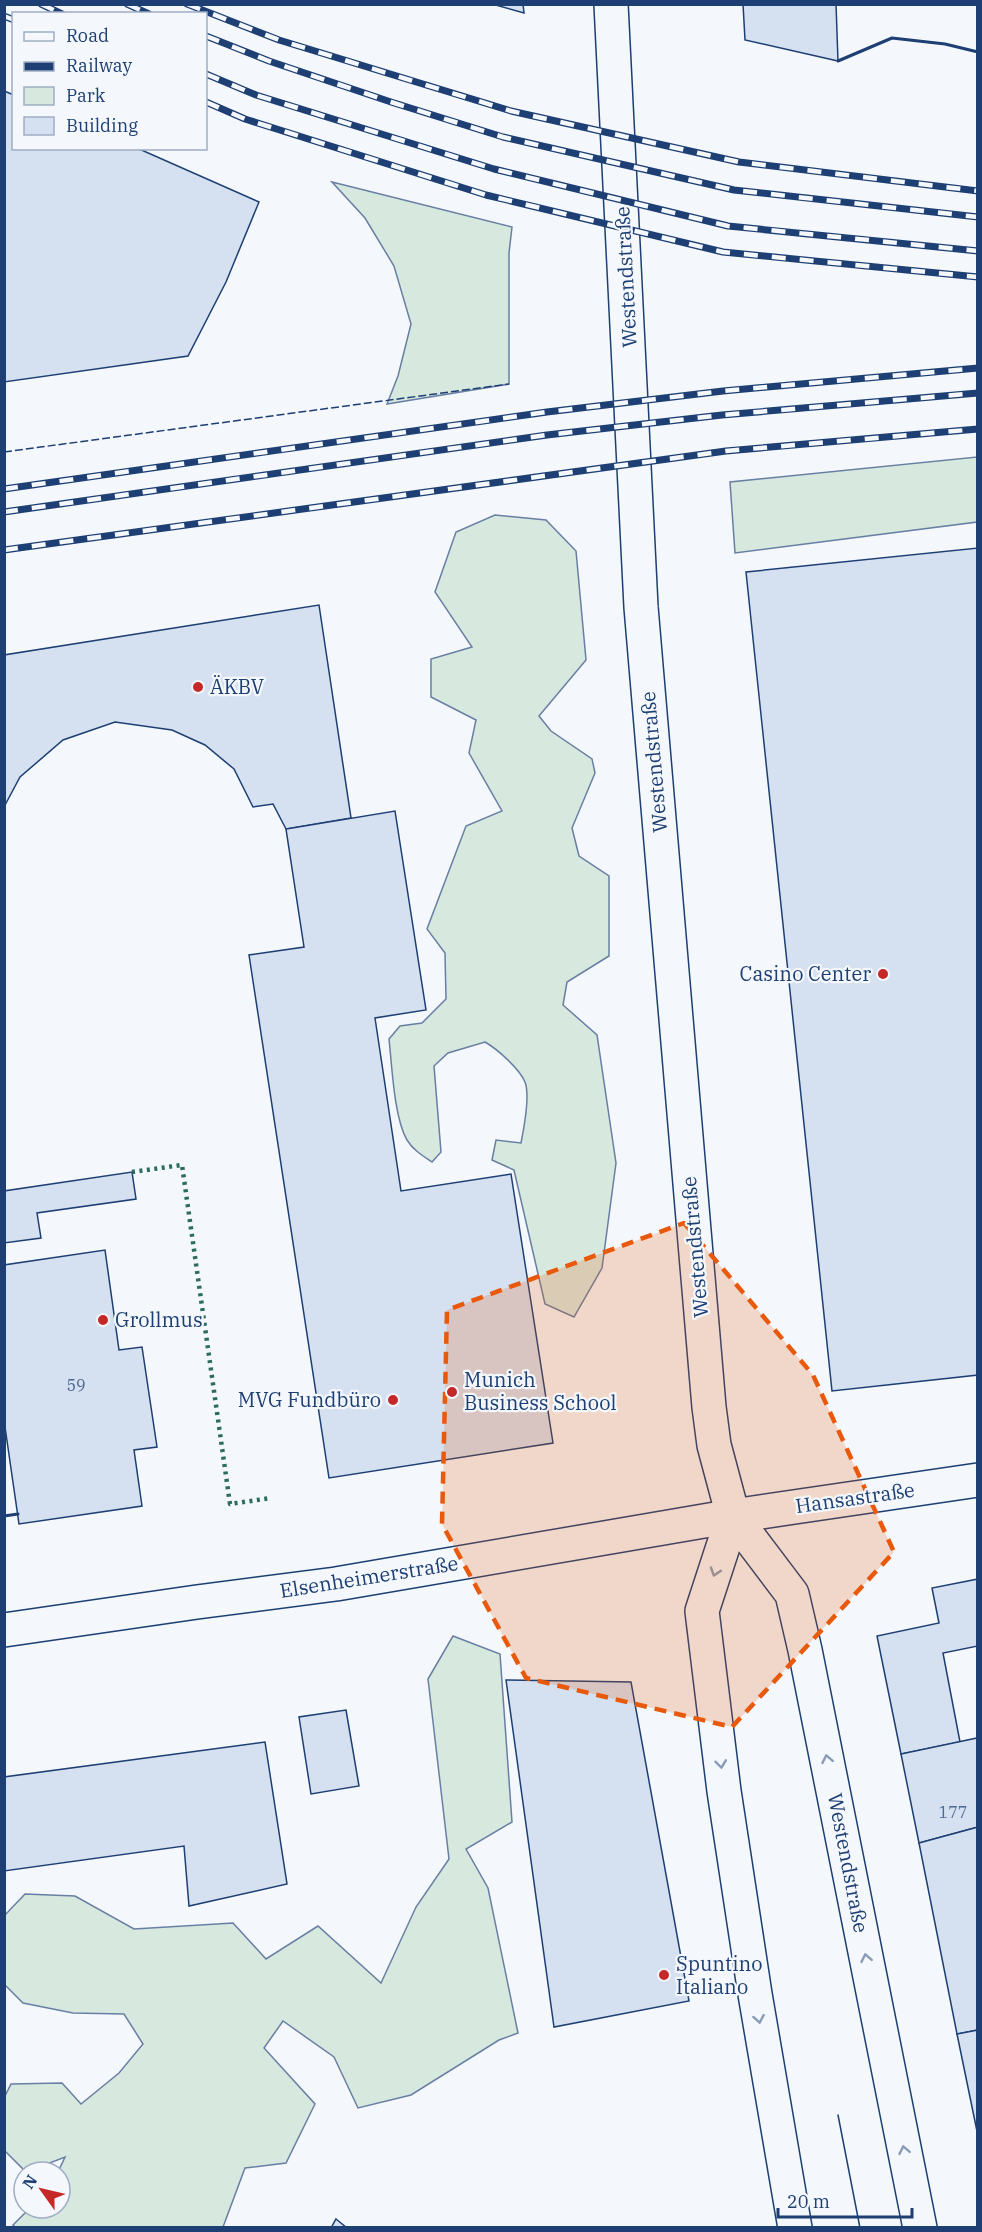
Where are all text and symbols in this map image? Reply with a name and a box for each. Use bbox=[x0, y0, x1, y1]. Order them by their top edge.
legend bbox=[12, 12, 207, 150]
text: Road bbox=[66, 24, 109, 47]
text: Railway bbox=[66, 54, 132, 77]
text: Park bbox=[66, 84, 106, 107]
text: Building bbox=[66, 114, 138, 137]
street label: Westendstraße bbox=[608, 206, 643, 348]
place label: ÄKBV bbox=[210, 673, 264, 700]
marker: ÄKBV bbox=[191, 680, 205, 694]
street label: Westendstraße bbox=[634, 690, 673, 834]
place label: Casino Center bbox=[740, 960, 871, 987]
marker: Casino Center bbox=[876, 967, 890, 981]
street label: Westendstraße bbox=[675, 1175, 714, 1319]
place label: Grollmus bbox=[115, 1306, 203, 1333]
marker: Grollmus bbox=[96, 1313, 110, 1327]
place label: Munich Business School bbox=[464, 1366, 617, 1416]
house number: 59 bbox=[66, 1375, 86, 1395]
marker: Munich Business School bbox=[445, 1385, 459, 1399]
place label: MVG Fundbüro bbox=[238, 1386, 381, 1413]
marker: MVG Fundbüro bbox=[386, 1393, 400, 1407]
street label: Hansastraße bbox=[794, 1476, 916, 1519]
street label: Elsenheimerstraße bbox=[278, 1549, 460, 1604]
one-way arrow bbox=[710, 1566, 722, 1577]
one-way arrow bbox=[821, 1754, 834, 1764]
one-way arrow bbox=[714, 1759, 726, 1768]
street label: Westendstraße bbox=[822, 1791, 875, 1935]
house number: 177 bbox=[939, 1802, 967, 1822]
place label: Spuntino Italiano bbox=[676, 1950, 763, 2000]
one-way arrow bbox=[861, 1954, 874, 1964]
marker: Spuntino Italiano bbox=[657, 1968, 671, 1982]
one-way arrow bbox=[752, 2013, 765, 2023]
one-way arrow bbox=[899, 2145, 912, 2155]
north arrow bbox=[12, 2160, 72, 2220]
text: N bbox=[18, 2171, 41, 2192]
scale bar bbox=[778, 2181, 912, 2219]
text: 20 m bbox=[787, 2190, 830, 2213]

